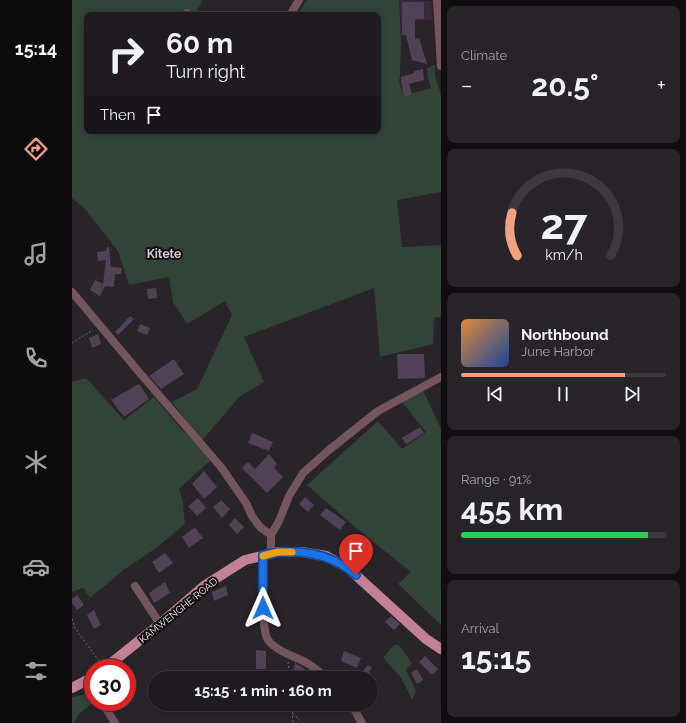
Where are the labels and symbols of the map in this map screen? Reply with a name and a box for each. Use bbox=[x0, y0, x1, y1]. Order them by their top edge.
district label: Kitete bbox=[147, 247, 181, 261]
pin bbox=[339, 534, 373, 575]
street label: KAMWENGHE ROAD bbox=[137, 576, 220, 645]
position arrow bbox=[242, 587, 284, 629]
speed limit sign: 30 bbox=[84, 659, 136, 711]

